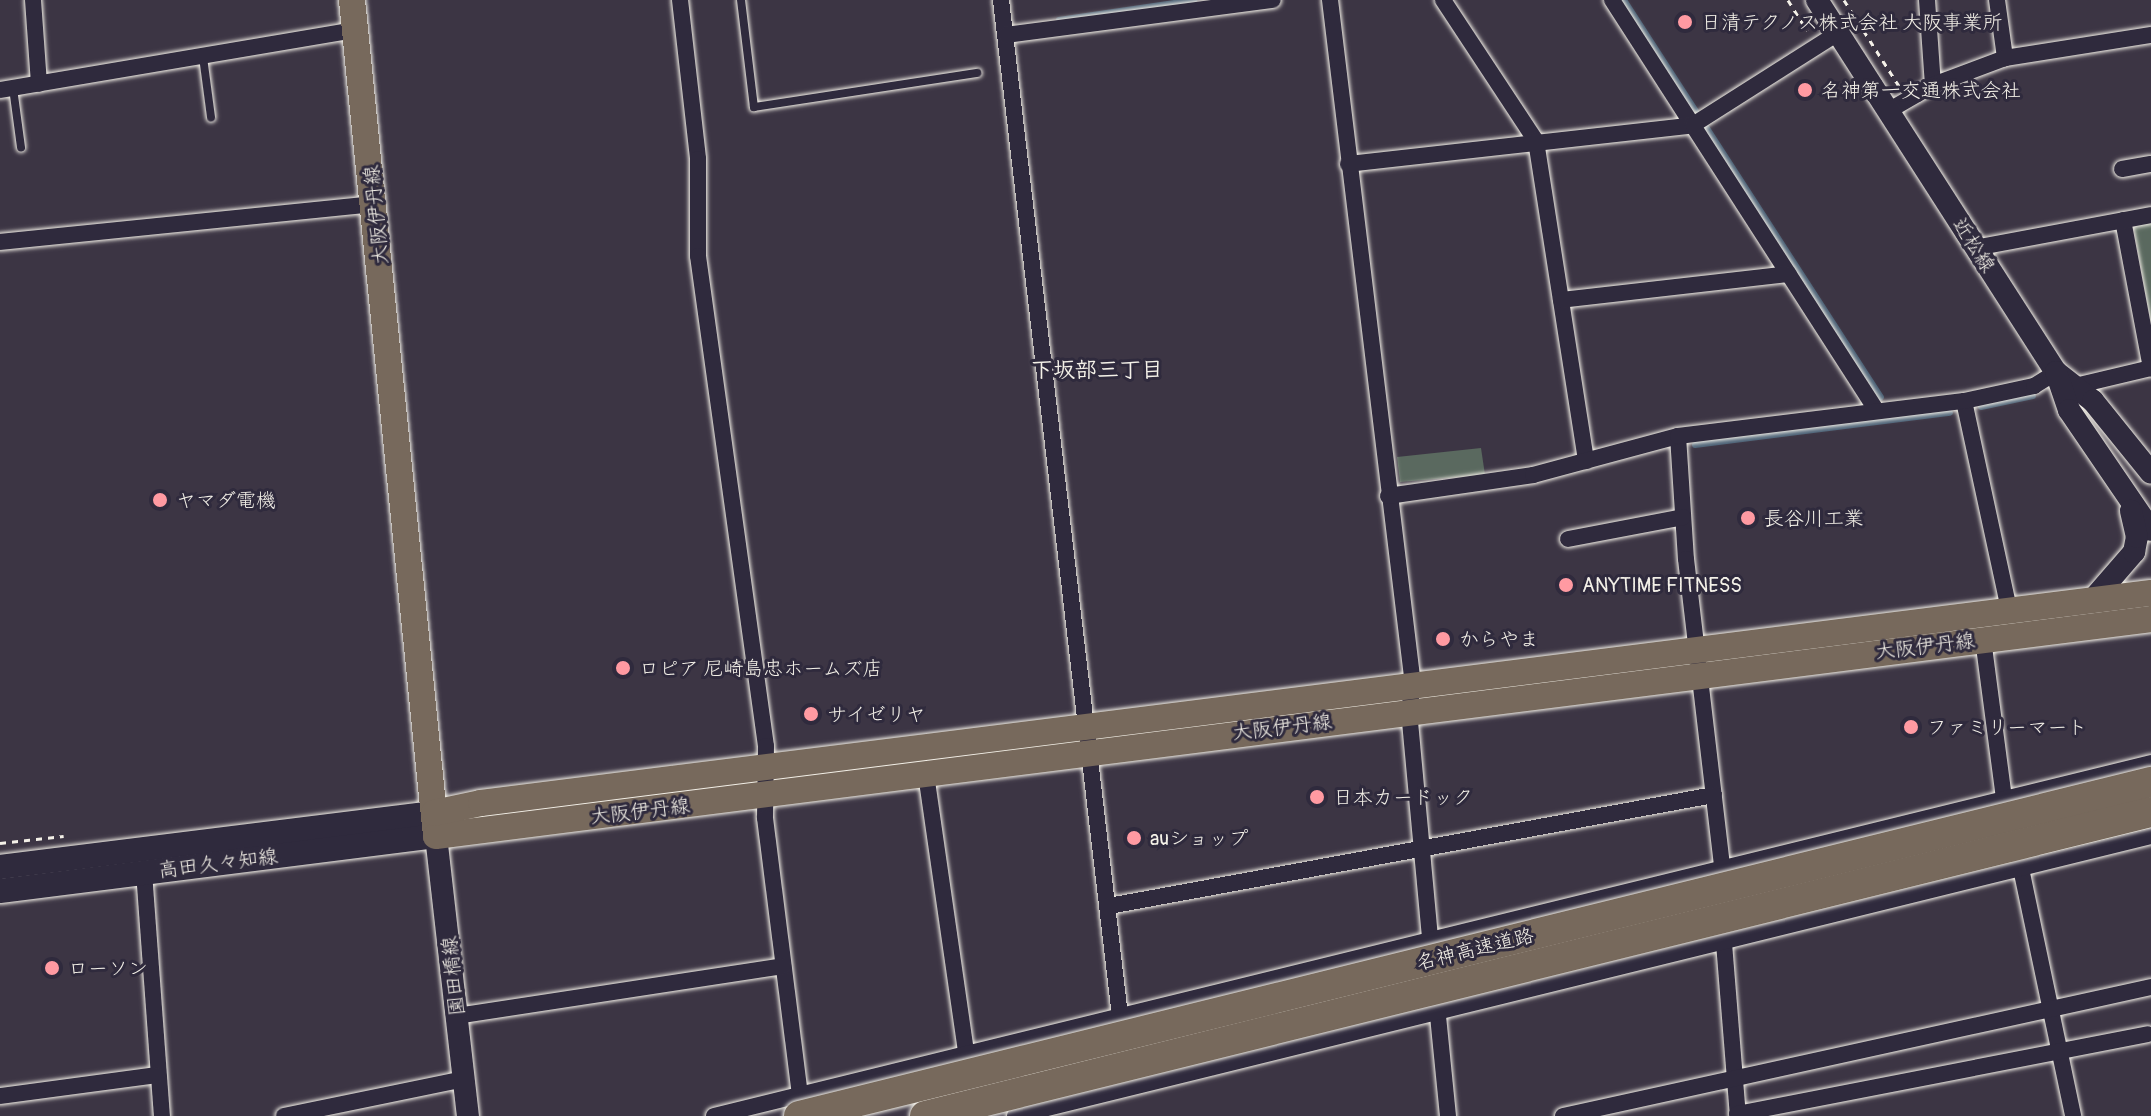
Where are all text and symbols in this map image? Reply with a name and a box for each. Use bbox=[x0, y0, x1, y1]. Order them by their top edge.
place label: 日清テクノス株式会社 大阪事業所 bbox=[1701, 10, 2005, 34]
marker: 日清テクノス株式会社 大阪事業所 bbox=[1676, 13, 1694, 31]
place label: 名神第一交通株式会社 bbox=[1821, 78, 2021, 102]
marker: 名神第一交通株式会社 bbox=[1796, 81, 1814, 99]
street label: 大阪伊丹線 bbox=[359, 164, 393, 266]
street label: 近松線 bbox=[1948, 213, 2000, 277]
district label: 下坂部三丁目 bbox=[1031, 358, 1163, 384]
place label: ヤマダ電機 bbox=[176, 488, 276, 512]
marker: ヤマダ電機 bbox=[151, 491, 169, 509]
place label: 長谷川工業 bbox=[1764, 506, 1864, 530]
marker: 長谷川工業 bbox=[1739, 509, 1757, 527]
place label: ANYTIME FITNESS bbox=[1582, 573, 1742, 597]
marker: ANYTIME FITNESS bbox=[1557, 576, 1575, 594]
place label: からやま bbox=[1459, 627, 1539, 651]
street label: 大阪伊丹線 bbox=[1874, 628, 1976, 664]
marker: からやま bbox=[1434, 630, 1452, 648]
place label: ロピア 尼崎島忠ホームズ店 bbox=[639, 656, 883, 680]
marker: ロピア 尼崎島忠ホームズ店 bbox=[614, 659, 632, 677]
place label: サイゼリヤ bbox=[827, 702, 927, 726]
marker: サイゼリヤ bbox=[802, 705, 820, 723]
street label: 大阪伊丹線 bbox=[1231, 709, 1333, 745]
place label: ファミリーマート bbox=[1927, 715, 2087, 739]
marker: ファミリーマート bbox=[1902, 718, 1920, 736]
place label: 日本カードック bbox=[1333, 785, 1473, 809]
marker: 日本カードック bbox=[1308, 788, 1326, 806]
street label: 大阪伊丹線 bbox=[589, 793, 691, 829]
place label: auショップ bbox=[1150, 826, 1249, 850]
marker: auショップ bbox=[1125, 829, 1143, 847]
street label: 高田久々知線 bbox=[157, 844, 279, 882]
street label: 名神高速道路 bbox=[1414, 923, 1536, 975]
street label: 園田橋線 bbox=[437, 935, 469, 1017]
place label: ローソン bbox=[68, 956, 148, 980]
marker: ローソン bbox=[43, 959, 61, 977]

